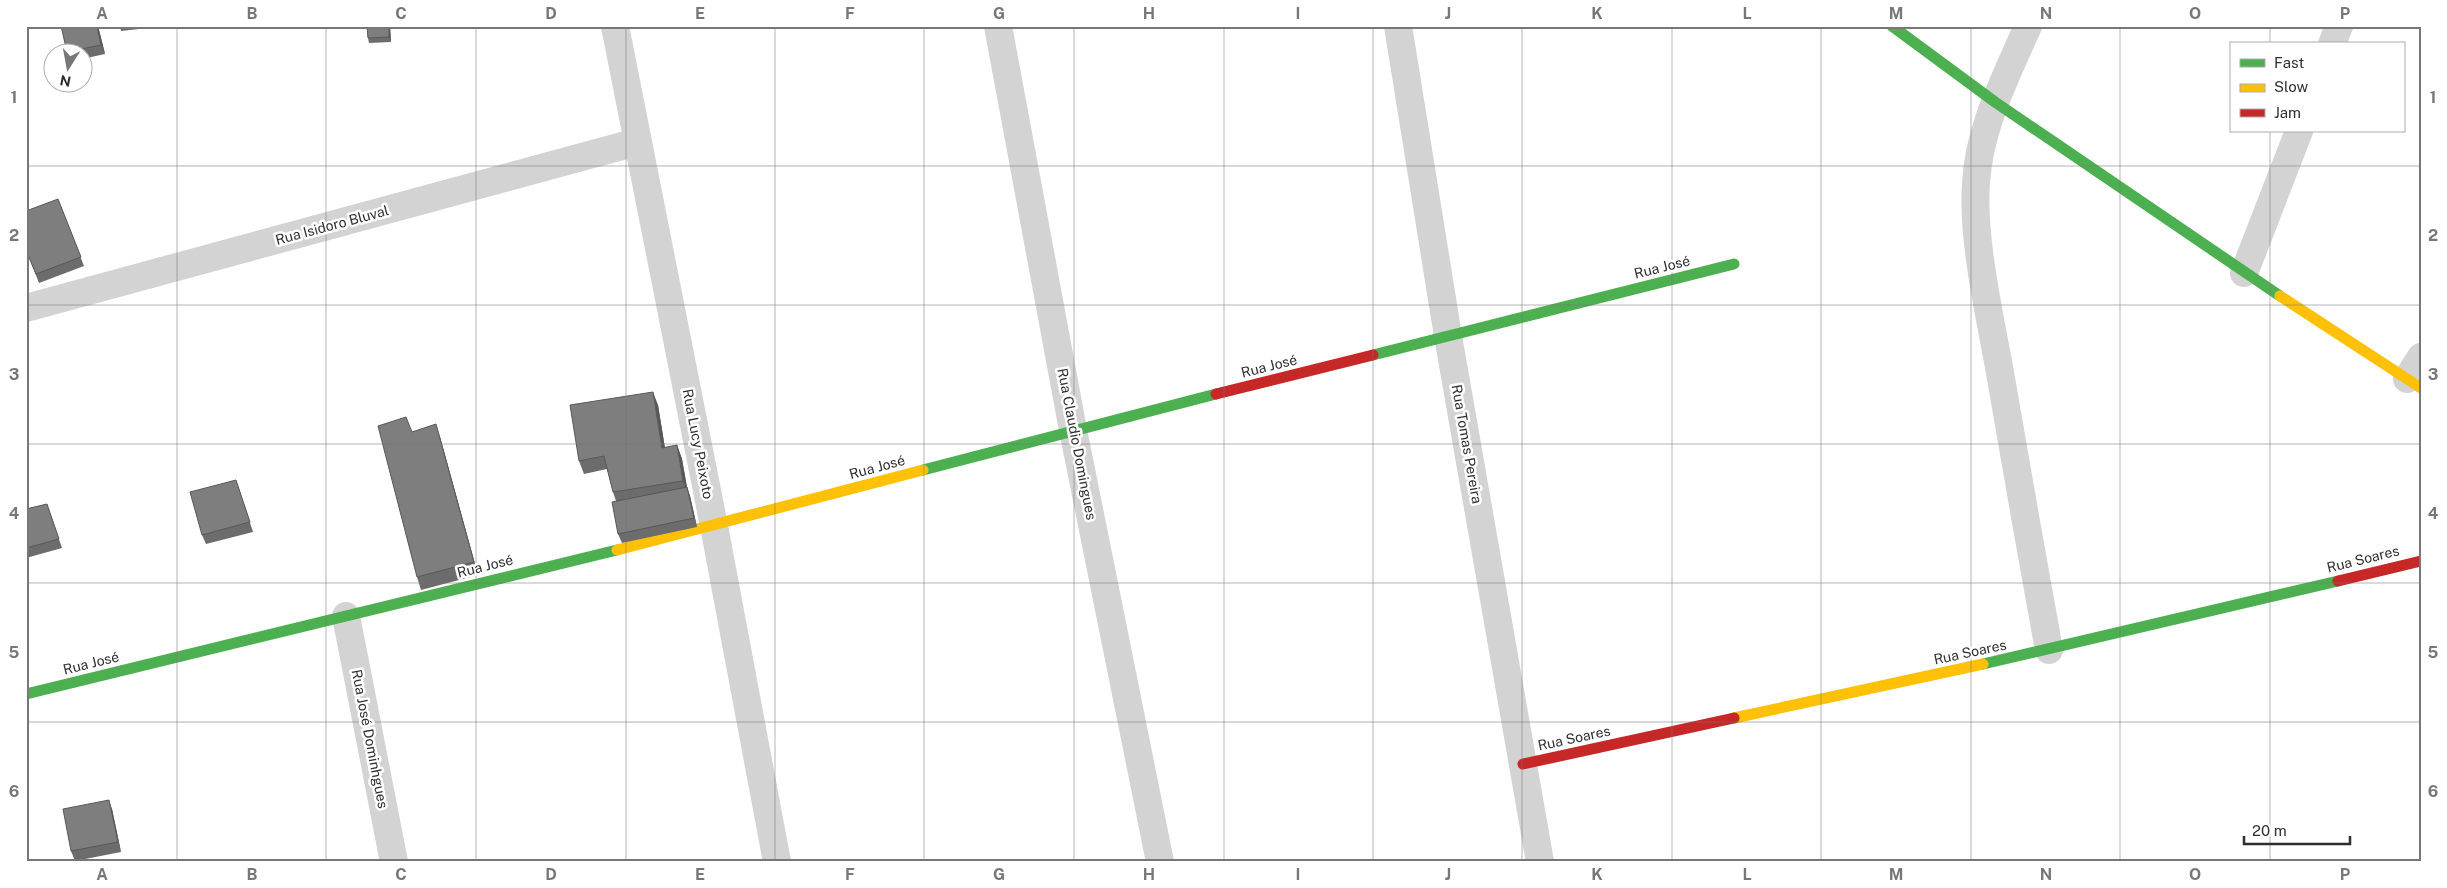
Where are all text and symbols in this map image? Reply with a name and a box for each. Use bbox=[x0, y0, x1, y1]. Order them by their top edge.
text: A bbox=[96, 4, 108, 23]
text: B bbox=[247, 4, 258, 23]
text: C bbox=[395, 4, 407, 23]
text: D bbox=[545, 4, 557, 23]
text: E bbox=[695, 4, 705, 23]
text: F bbox=[845, 4, 855, 23]
text: G bbox=[993, 4, 1005, 23]
text: H bbox=[1143, 4, 1155, 23]
text: I bbox=[1296, 4, 1300, 23]
text: J bbox=[1445, 4, 1451, 23]
text: K bbox=[1591, 4, 1603, 23]
text: L bbox=[1742, 4, 1752, 23]
text: M bbox=[1889, 4, 1903, 23]
text: N bbox=[2040, 4, 2052, 23]
text: O bbox=[2189, 4, 2201, 23]
text: P bbox=[2340, 4, 2350, 23]
north arrow bbox=[42, 42, 92, 92]
legend bbox=[2230, 42, 2404, 132]
text: Fast bbox=[2274, 54, 2304, 71]
text: N bbox=[59, 72, 72, 90]
text: Slow bbox=[2274, 78, 2309, 95]
text: 1 bbox=[11, 88, 17, 107]
text: 1 bbox=[2430, 88, 2436, 107]
text: Jam bbox=[2274, 104, 2301, 121]
street label: Rua Isidoro Bluval bbox=[274, 202, 390, 248]
text: 2 bbox=[9, 226, 19, 245]
text: 2 bbox=[2428, 226, 2438, 245]
street label: Rua José bbox=[1632, 252, 1692, 282]
street label: Rua José bbox=[1239, 351, 1299, 381]
text: 3 bbox=[9, 365, 19, 384]
text: 3 bbox=[2428, 365, 2438, 384]
street label: Rua Claudio Domingues bbox=[1054, 367, 1100, 521]
street label: Rua Tomas Pereira bbox=[1449, 383, 1485, 505]
street label: Rua Lucy Peixoto bbox=[679, 388, 717, 500]
street label: Rua José bbox=[847, 452, 907, 482]
text: 4 bbox=[9, 504, 20, 523]
text: 4 bbox=[2428, 504, 2439, 523]
street label: Rua Soares bbox=[2325, 542, 2401, 576]
street label: Rua José bbox=[455, 551, 515, 581]
street label: Rua Soares bbox=[1932, 636, 2008, 668]
text: 5 bbox=[9, 643, 20, 662]
text: 5 bbox=[2428, 643, 2439, 662]
street label: Rua José bbox=[61, 648, 121, 678]
street label: Rua José Dominhgues bbox=[349, 668, 391, 810]
street label: Rua Soares bbox=[1536, 722, 1612, 754]
text: 6 bbox=[9, 782, 19, 801]
text: 6 bbox=[2428, 782, 2438, 801]
scale bar bbox=[2244, 813, 2351, 845]
text: 20 m bbox=[2252, 822, 2287, 839]
text: A bbox=[96, 865, 108, 884]
text: B bbox=[247, 865, 258, 884]
text: C bbox=[395, 865, 407, 884]
text: D bbox=[545, 865, 557, 884]
text: E bbox=[695, 865, 705, 884]
text: F bbox=[845, 865, 855, 884]
text: G bbox=[993, 865, 1005, 884]
text: H bbox=[1143, 865, 1155, 884]
text: I bbox=[1296, 865, 1300, 884]
text: J bbox=[1445, 865, 1451, 884]
text: K bbox=[1591, 865, 1603, 884]
text: L bbox=[1742, 865, 1752, 884]
text: M bbox=[1889, 865, 1903, 884]
text: N bbox=[2040, 865, 2052, 884]
text: O bbox=[2189, 865, 2201, 884]
text: P bbox=[2340, 865, 2350, 884]

